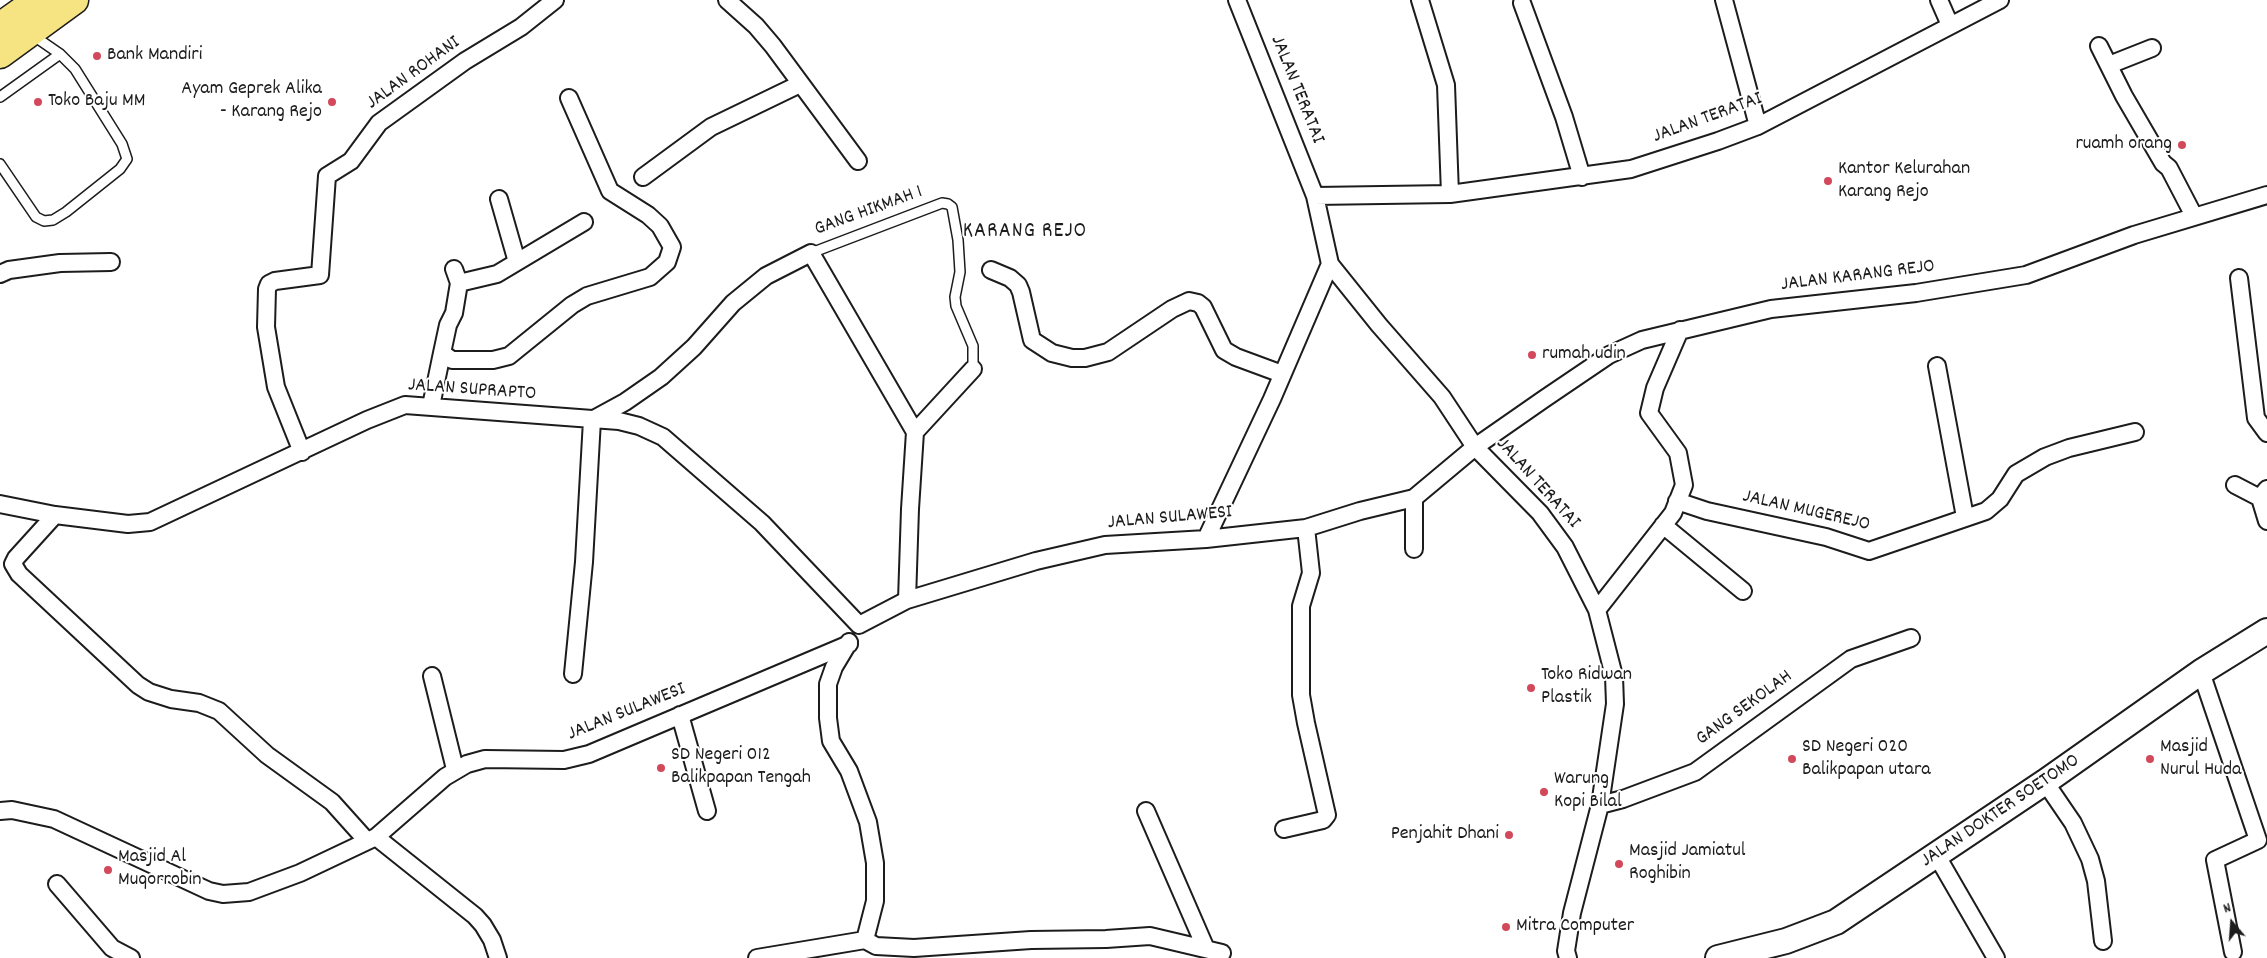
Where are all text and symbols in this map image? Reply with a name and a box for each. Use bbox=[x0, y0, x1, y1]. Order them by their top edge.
street label: JALAN ROHANI bbox=[362, 32, 466, 116]
street label: JALAN TERATAI bbox=[1263, 32, 1329, 148]
place label: Bank Mandiri bbox=[107, 44, 202, 68]
marker: Bank Mandiri bbox=[91, 50, 103, 62]
place label: Ayam Geprek Alika - Karang Rejo bbox=[181, 78, 322, 125]
street label: JALAN TERATAI bbox=[1650, 88, 1766, 150]
place label: Toko Baju MM bbox=[48, 90, 146, 114]
marker: Toko Baju MM bbox=[32, 96, 44, 108]
marker: Ayam Geprek Alika - Karang Rejo bbox=[326, 96, 338, 108]
place label: ruamh orang bbox=[2075, 133, 2172, 157]
marker: ruamh orang bbox=[2176, 139, 2188, 151]
place label: Kantor Kelurahan Karang Rejo bbox=[1838, 158, 1970, 205]
marker: Kantor Kelurahan Karang Rejo bbox=[1822, 175, 1834, 187]
street label: GANG HIKMAH 1 bbox=[812, 181, 926, 243]
district label: KARANG REJO bbox=[961, 220, 1089, 246]
street label: JALAN KARANG REJO bbox=[1780, 256, 1936, 298]
place label: rumah udin bbox=[1542, 343, 1626, 367]
marker: rumah udin bbox=[1526, 349, 1538, 361]
street label: JALAN SUPRAPTO bbox=[407, 375, 537, 407]
street label: JALAN TERATAI bbox=[1490, 433, 1584, 535]
street label: JALAN MUGEREJO bbox=[1740, 486, 1872, 538]
street label: JALAN SULAWESI bbox=[1107, 502, 1233, 536]
place label: Toko Ridwan Plastik bbox=[1541, 664, 1632, 711]
street label: GANG SEKOLAH bbox=[1692, 666, 1798, 752]
street label: JALAN SULAWESI bbox=[565, 678, 689, 748]
marker: Toko Ridwan Plastik bbox=[1525, 682, 1537, 694]
place label: SD Negeri 020 Balikpapan utara bbox=[1802, 736, 1931, 783]
place label: Masjid Nurul Huda bbox=[2160, 736, 2241, 783]
place label: SD Negeri 012 Balikpapan Tengah bbox=[671, 744, 811, 791]
street label: JALAN DOKTER SOETOMO bbox=[1917, 750, 2085, 874]
marker: SD Negeri 020 Balikpapan utara bbox=[1786, 753, 1798, 765]
marker: Masjid Nurul Huda bbox=[2144, 753, 2156, 765]
marker: SD Negeri 012 Balikpapan Tengah bbox=[655, 762, 667, 774]
place label: Warung Kopi Bilal bbox=[1554, 768, 1622, 815]
marker: Warung Kopi Bilal bbox=[1538, 786, 1550, 798]
place label: Penjahit Dhani bbox=[1391, 823, 1499, 847]
marker: Penjahit Dhani bbox=[1503, 829, 1515, 841]
place label: Masjid Jamiatul Roghibin bbox=[1629, 840, 1746, 887]
place label: Masjid Al Muqorrobin bbox=[118, 846, 201, 893]
marker: Masjid Jamiatul Roghibin bbox=[1613, 858, 1625, 870]
marker: Masjid Al Muqorrobin bbox=[102, 864, 114, 876]
north arrow bbox=[2207, 898, 2257, 948]
text: N bbox=[2221, 898, 2234, 919]
place label: Mitra Computer bbox=[1516, 915, 1634, 939]
marker: Mitra Computer bbox=[1500, 921, 1512, 933]

